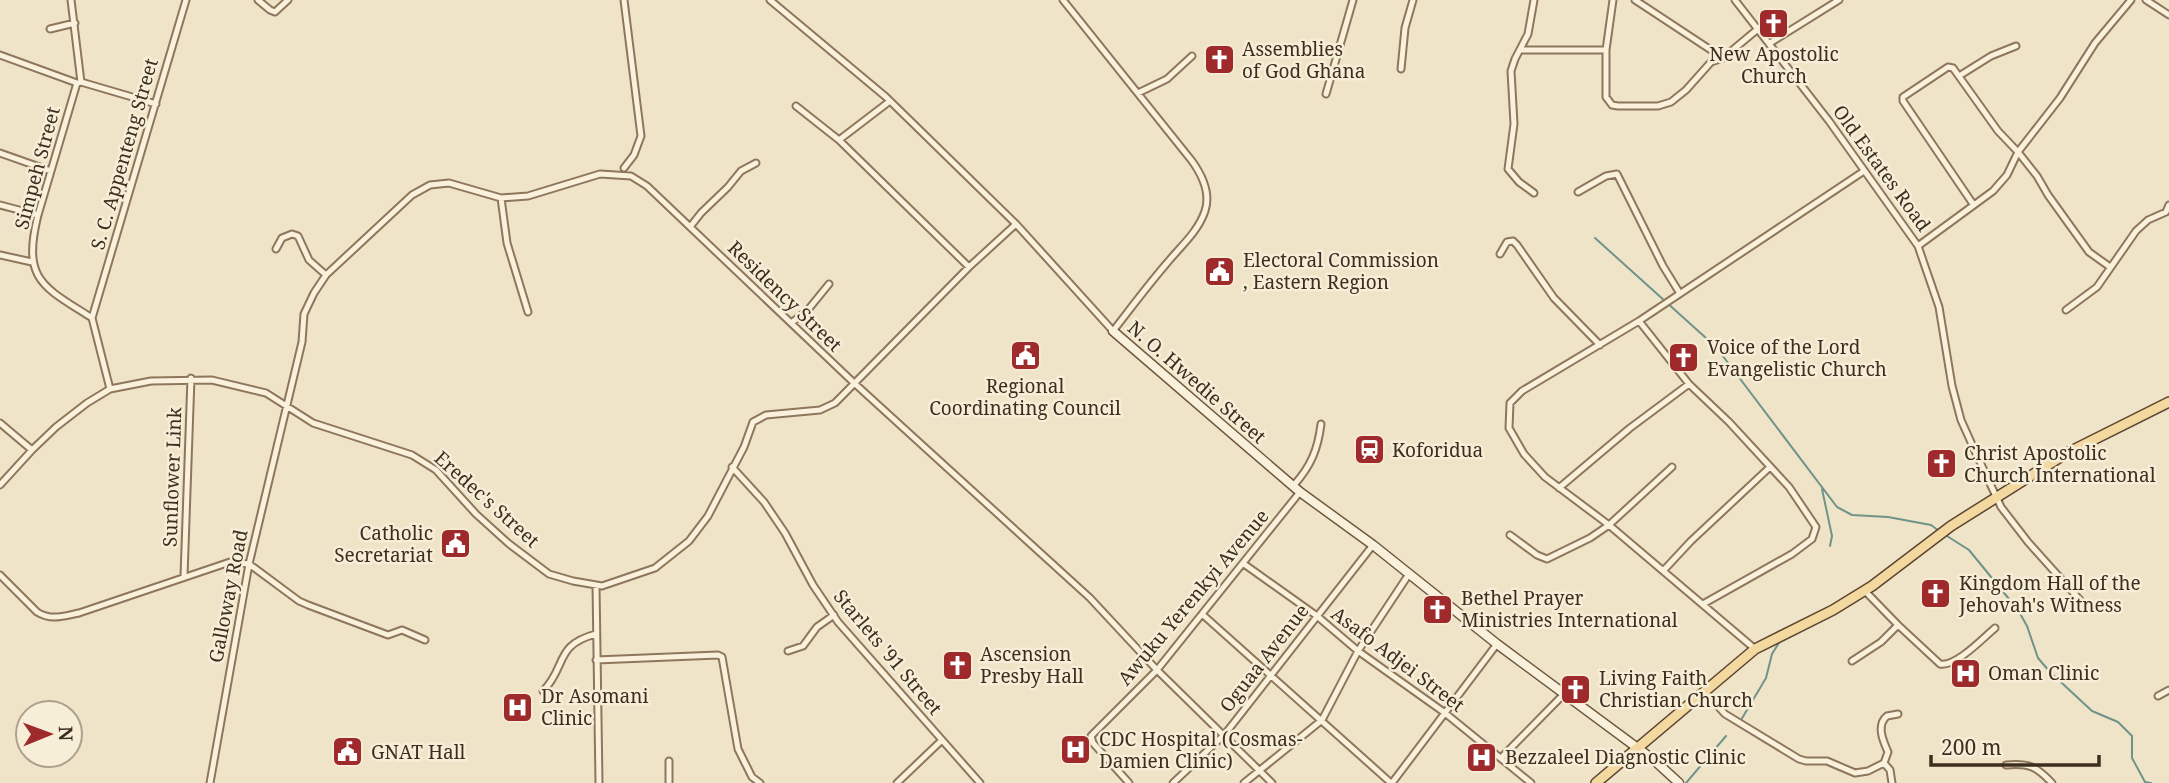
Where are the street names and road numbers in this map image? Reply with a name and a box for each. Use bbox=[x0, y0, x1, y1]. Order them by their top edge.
street label: S. C. Appenteng Street bbox=[84, 55, 164, 253]
street label: Old Estates Road bbox=[1827, 99, 1937, 237]
street label: Simpeh Street bbox=[8, 103, 66, 232]
street label: Residency Street bbox=[722, 235, 848, 357]
street label: N. O. Hwedie Street bbox=[1122, 315, 1272, 449]
street label: Sunflower Link bbox=[157, 406, 187, 547]
street label: Eredec's Street bbox=[429, 445, 545, 553]
street label: Awuku Yerenkyi Avenue bbox=[1112, 504, 1274, 690]
street label: Galloway Road bbox=[202, 527, 254, 665]
street label: Starlets '91 Street bbox=[828, 584, 948, 720]
street label: Oguaa Avenue bbox=[1214, 599, 1314, 717]
street label: Asafo Adjei Street bbox=[1326, 600, 1470, 718]

